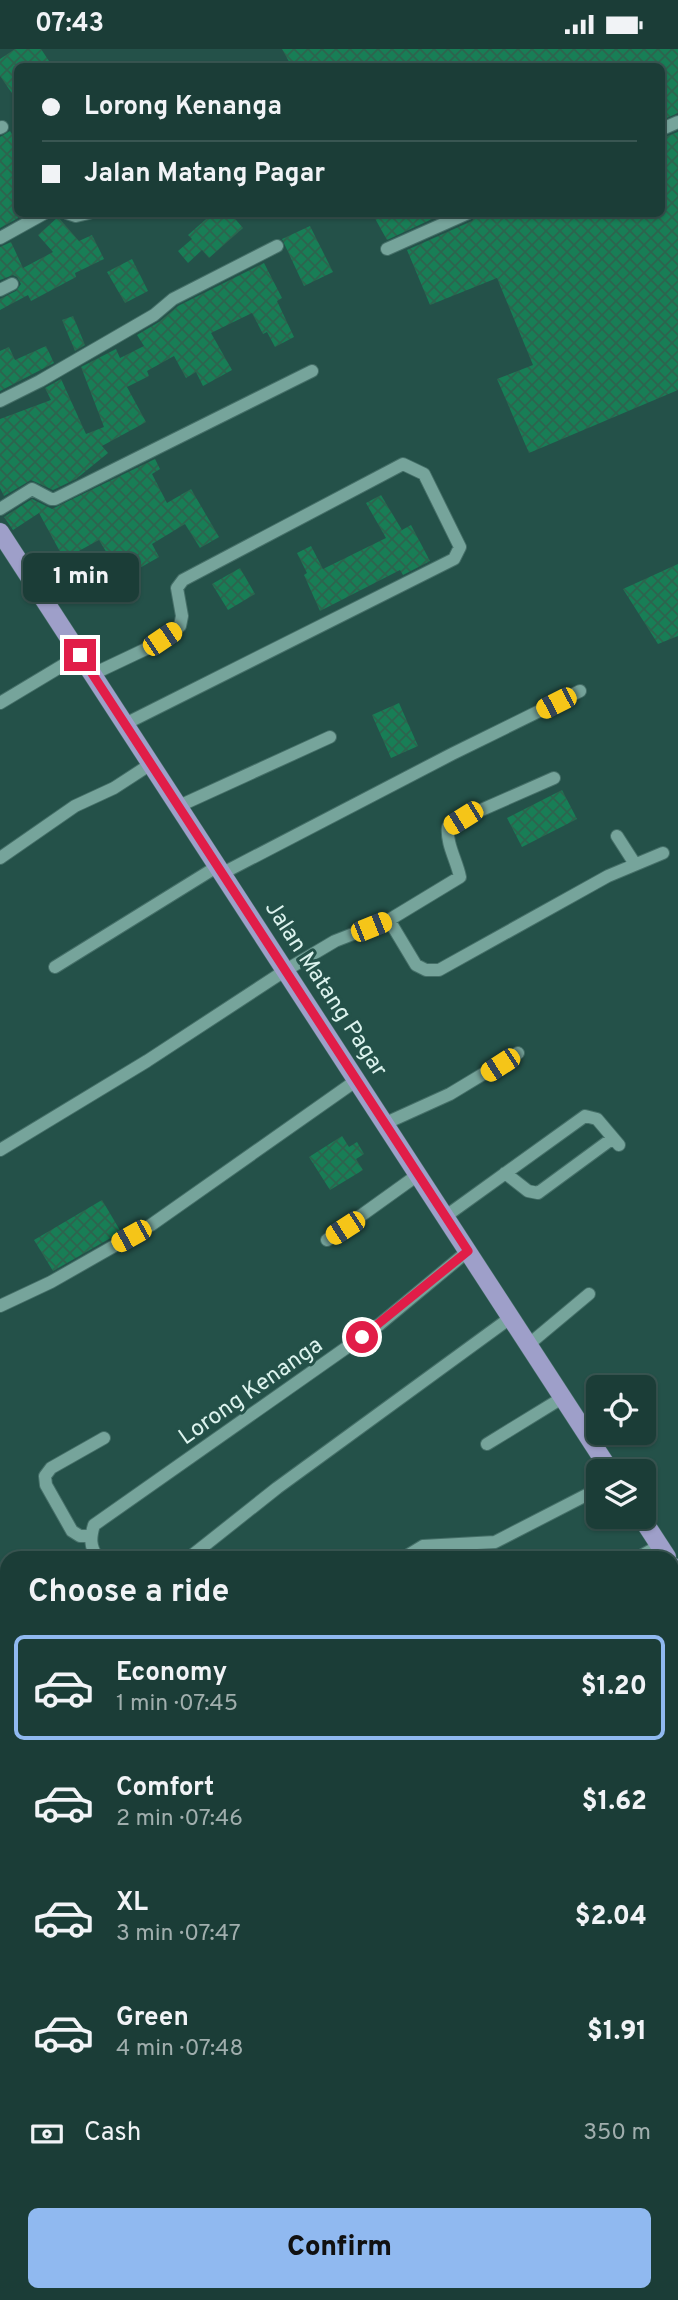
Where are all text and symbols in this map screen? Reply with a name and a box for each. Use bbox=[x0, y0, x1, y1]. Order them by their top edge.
text: 07:43 bbox=[35, 8, 104, 41]
text: Lorong Kenanga bbox=[84, 91, 282, 124]
text: Jalan Matang Pagar bbox=[84, 158, 325, 191]
callout: 1 min bbox=[22, 553, 138, 603]
text: 1 min bbox=[53, 563, 109, 592]
car bbox=[139, 619, 186, 659]
route end bbox=[64, 639, 96, 671]
car bbox=[533, 684, 580, 722]
car bbox=[440, 798, 487, 838]
street label: Jalan Matang Pagar bbox=[257, 896, 393, 1083]
car bbox=[348, 909, 395, 945]
car bbox=[477, 1045, 524, 1085]
car bbox=[322, 1208, 369, 1248]
car bbox=[108, 1217, 155, 1255]
route start bbox=[346, 1321, 378, 1353]
street label: Lorong Kenanga bbox=[174, 1332, 329, 1453]
map controls bbox=[586, 1375, 656, 1529]
button: locate bbox=[586, 1375, 656, 1445]
button: layers bbox=[586, 1459, 656, 1529]
text: Choose a ride bbox=[28, 1573, 229, 1613]
icon: car bbox=[32, 1656, 95, 1719]
text: Economy bbox=[116, 1657, 227, 1690]
text: $1.20 bbox=[581, 1671, 647, 1704]
text: 1 min · 07:45 bbox=[116, 1690, 238, 1719]
icon: car bbox=[32, 1771, 95, 1834]
text: Comfort bbox=[116, 1772, 214, 1805]
text: $1.62 bbox=[582, 1786, 647, 1819]
text: 2 min · 07:46 bbox=[116, 1805, 243, 1834]
icon: car bbox=[32, 1886, 95, 1949]
text: XL bbox=[116, 1887, 148, 1920]
text: $2.04 bbox=[575, 1901, 647, 1934]
text: 3 min · 07:47 bbox=[116, 1920, 241, 1949]
icon: car bbox=[32, 2001, 95, 2064]
text: Green bbox=[116, 2002, 189, 2035]
text: $1.91 bbox=[587, 2016, 647, 2049]
text: 4 min · 07:48 bbox=[116, 2035, 243, 2064]
icon: cash bbox=[28, 2115, 66, 2153]
text: Cash bbox=[84, 2117, 141, 2150]
text: 350 m bbox=[583, 2119, 651, 2148]
button: Confirm bbox=[28, 2208, 651, 2288]

